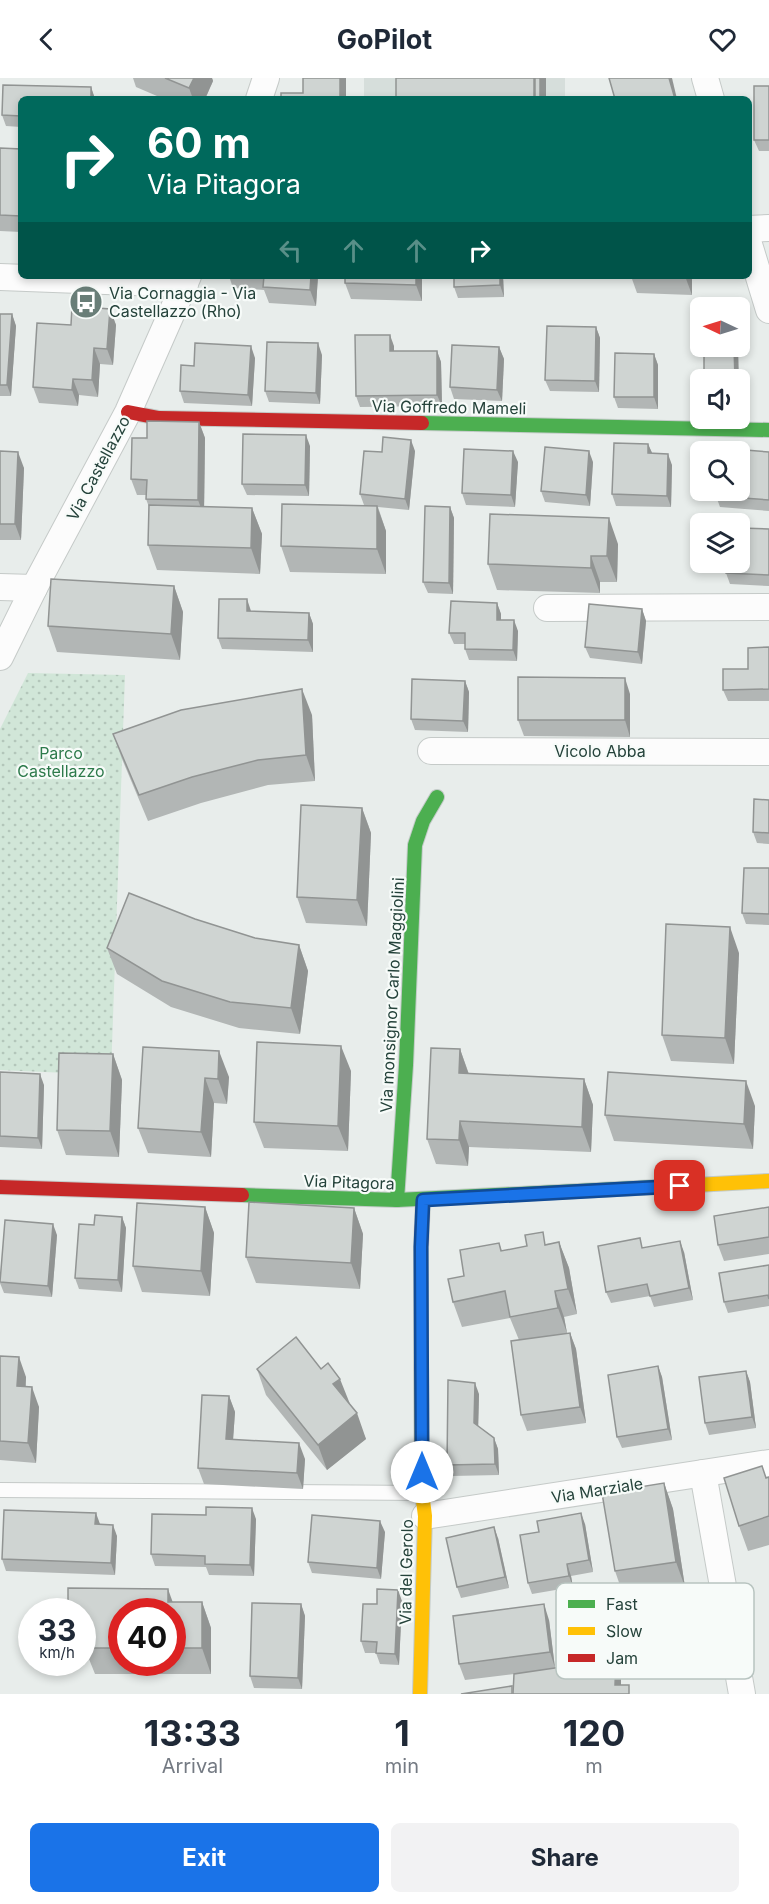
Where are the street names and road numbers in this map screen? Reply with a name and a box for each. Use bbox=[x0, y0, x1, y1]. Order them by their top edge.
street label: Via Goffredo Mameli bbox=[372, 396, 526, 418]
street label: Via Castellazzo bbox=[62, 412, 134, 524]
street label: Vicolo Abba bbox=[554, 741, 646, 761]
street label: Via monsignor Carlo Maggiolini bbox=[376, 877, 408, 1113]
street label: Via Pitagora bbox=[303, 1170, 395, 1194]
street label: Via Marziale bbox=[550, 1473, 644, 1507]
street label: Via del Gerolo bbox=[395, 1519, 417, 1625]

